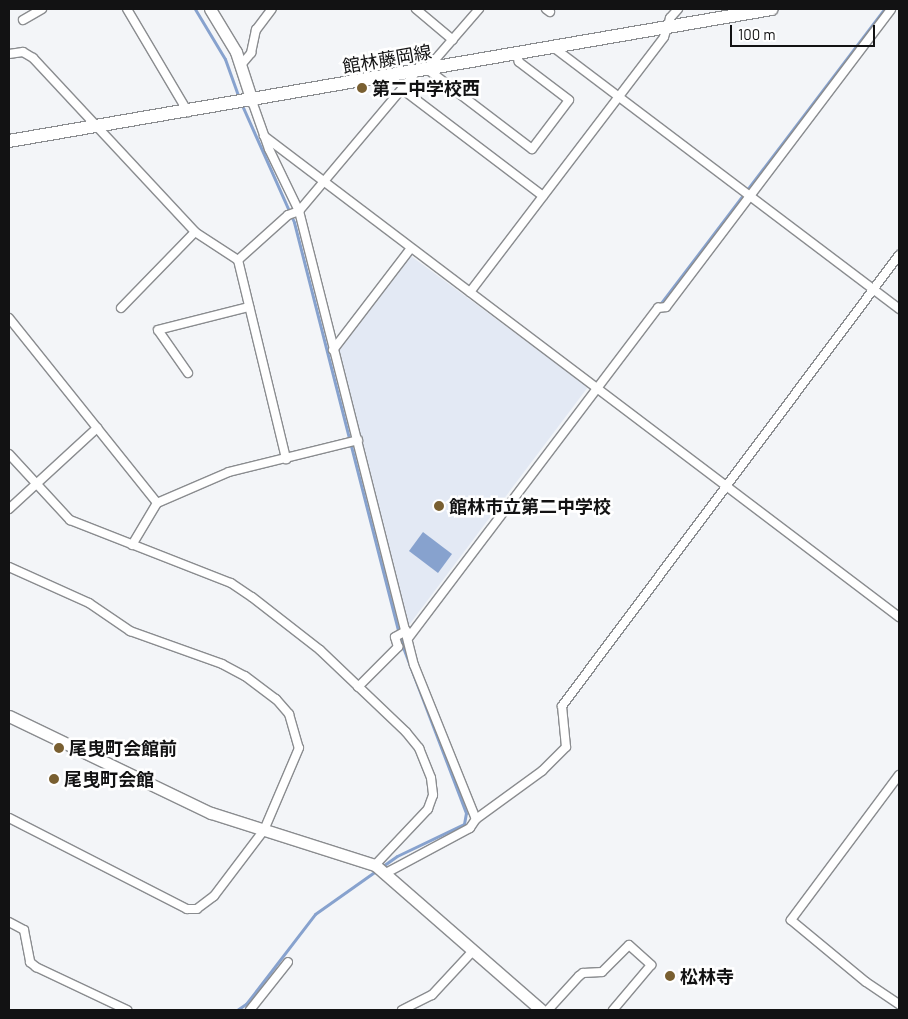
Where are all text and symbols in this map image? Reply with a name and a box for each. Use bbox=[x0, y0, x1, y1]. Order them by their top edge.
scale bar bbox=[733, 15, 878, 47]
text: 100 m bbox=[738, 25, 776, 43]
street label: 館林藤岡線 bbox=[341, 41, 433, 77]
place label: 第二中学校西 bbox=[372, 77, 480, 99]
marker: 第二中学校西 bbox=[356, 82, 368, 94]
place label: 館林市立第二中学校 bbox=[449, 495, 611, 517]
marker: 館林市立第二中学校 bbox=[433, 500, 445, 512]
place label: 尾曳町会館前 bbox=[69, 737, 177, 759]
marker: 尾曳町会館前 bbox=[53, 742, 65, 754]
place label: 尾曳町会館 bbox=[64, 768, 154, 790]
marker: 尾曳町会館 bbox=[48, 773, 60, 785]
place label: 松林寺 bbox=[680, 965, 734, 987]
marker: 松林寺 bbox=[664, 970, 676, 982]

